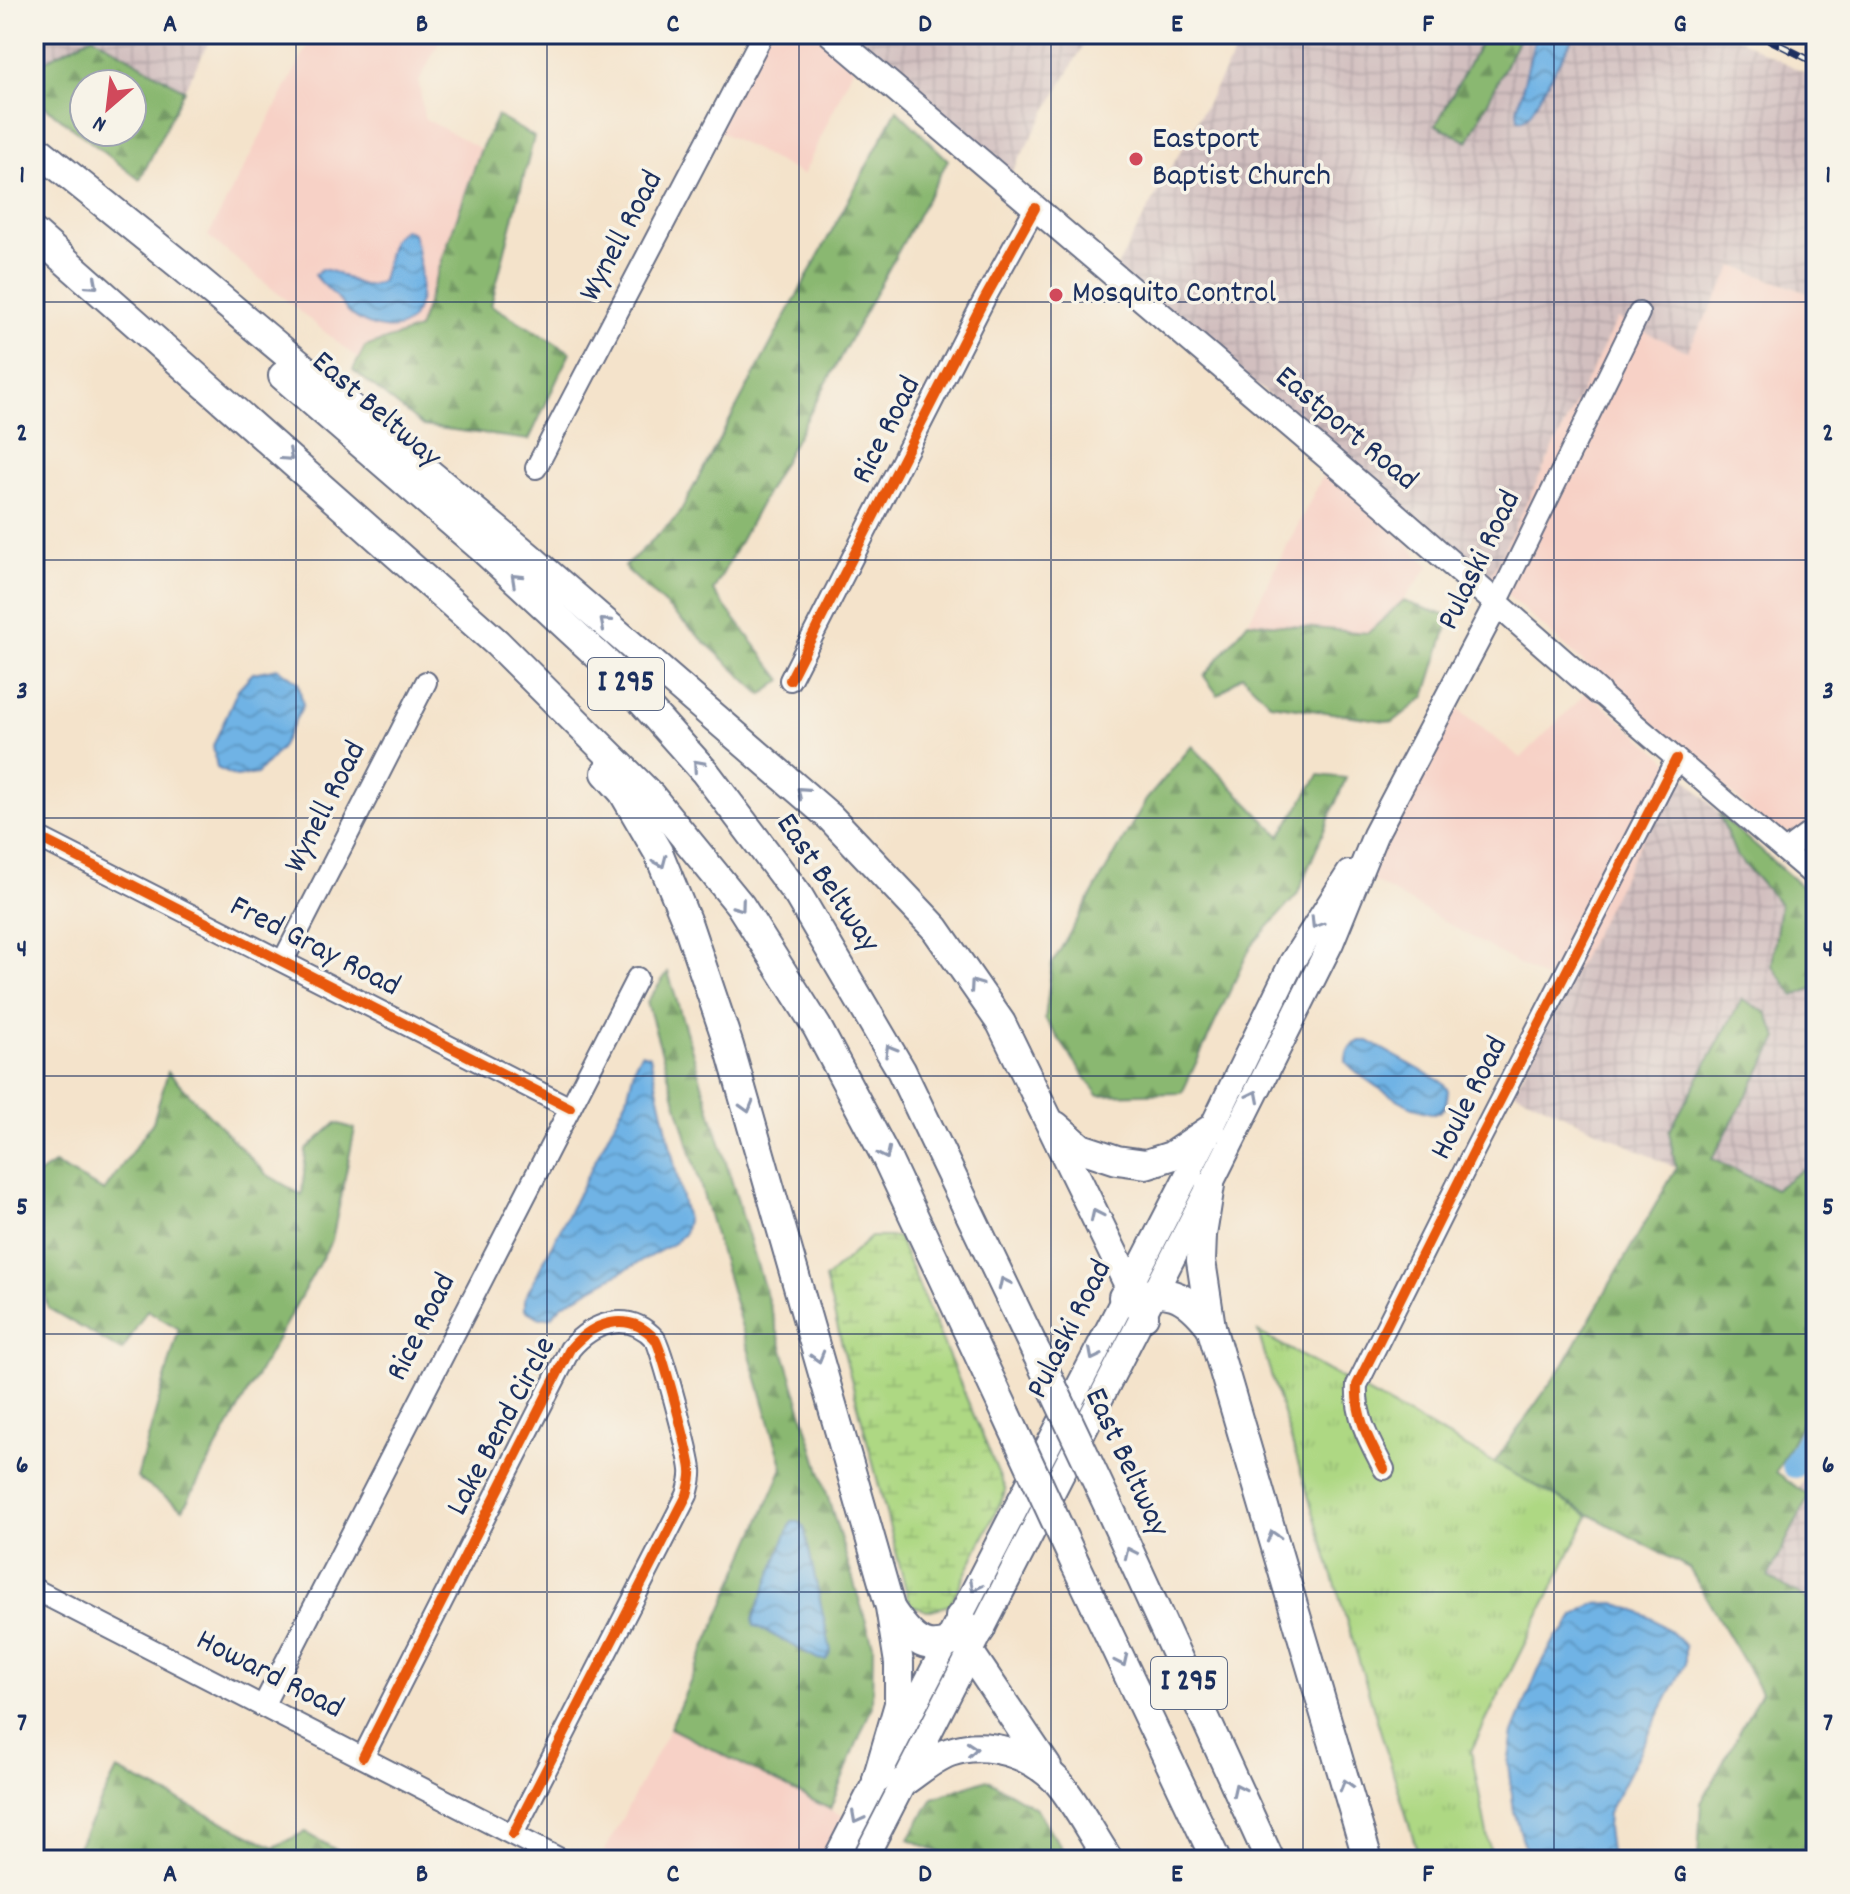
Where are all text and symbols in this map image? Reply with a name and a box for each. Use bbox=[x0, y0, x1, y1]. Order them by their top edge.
text: A bbox=[163, 7, 177, 44]
text: B bbox=[416, 7, 428, 44]
text: C bbox=[667, 7, 680, 44]
text: D bbox=[918, 7, 932, 44]
text: E bbox=[1171, 7, 1183, 44]
text: F bbox=[1422, 7, 1434, 44]
text: G bbox=[1673, 7, 1687, 44]
north arrow bbox=[68, 68, 148, 148]
text: N bbox=[88, 106, 112, 139]
place label: Eastport Baptist Church bbox=[1152, 118, 1331, 201]
marker: Eastport Baptist Church bbox=[1127, 150, 1145, 168]
text: 1 bbox=[19, 158, 25, 195]
text: 1 bbox=[1825, 158, 1831, 195]
street label: Wynell Road bbox=[569, 163, 677, 311]
place label: Mosquito Control bbox=[1072, 272, 1276, 318]
one-way arrow bbox=[84, 274, 98, 289]
marker: Mosquito Control bbox=[1047, 286, 1065, 304]
street label: East Beltway bbox=[300, 341, 451, 481]
street label: Eastport Road bbox=[1263, 356, 1427, 504]
street label: Rice Road bbox=[841, 369, 935, 493]
text: 2 bbox=[16, 416, 28, 453]
text: 2 bbox=[1822, 416, 1834, 453]
one-way arrow bbox=[278, 446, 293, 461]
street label: Pulaski Road bbox=[1427, 483, 1535, 639]
one-way arrow bbox=[511, 574, 525, 589]
one-way arrow bbox=[600, 618, 615, 632]
road number: I 295 bbox=[588, 658, 664, 710]
text: 3 bbox=[16, 674, 28, 711]
text: 3 bbox=[1822, 674, 1834, 711]
street label: Wynell Road bbox=[274, 734, 380, 882]
one-way arrow bbox=[693, 759, 708, 774]
one-way arrow bbox=[797, 787, 812, 802]
street label: East Beltway bbox=[762, 805, 890, 964]
one-way arrow bbox=[652, 853, 668, 868]
street label: Fred Gray Road bbox=[221, 885, 407, 1011]
one-way arrow bbox=[730, 897, 745, 912]
one-way arrow bbox=[1310, 914, 1326, 929]
text: 4 bbox=[17, 932, 27, 969]
text: 4 bbox=[1823, 932, 1833, 969]
one-way arrow bbox=[970, 980, 985, 994]
street label: Houle Road bbox=[1420, 1029, 1522, 1169]
one-way arrow bbox=[884, 1044, 899, 1058]
one-way arrow bbox=[1244, 1090, 1260, 1105]
one-way arrow bbox=[738, 1099, 754, 1113]
one-way arrow bbox=[875, 1146, 891, 1161]
text: 5 bbox=[16, 1190, 28, 1227]
text: 5 bbox=[1822, 1190, 1834, 1227]
one-way arrow bbox=[1090, 1209, 1106, 1223]
street label: Pulaski Road bbox=[1016, 1252, 1126, 1408]
street label: Rice Road bbox=[376, 1266, 470, 1390]
one-way arrow bbox=[997, 1277, 1013, 1292]
street label: Lake Bend Circle bbox=[436, 1329, 570, 1525]
one-way arrow bbox=[1088, 1346, 1103, 1361]
one-way arrow bbox=[809, 1349, 825, 1363]
street label: East Beltway bbox=[1070, 1381, 1180, 1546]
text: 6 bbox=[16, 1448, 28, 1485]
text: 6 bbox=[1822, 1448, 1834, 1485]
one-way arrow bbox=[1266, 1529, 1282, 1543]
one-way arrow bbox=[1124, 1546, 1140, 1561]
one-way arrow bbox=[970, 1578, 985, 1593]
street label: Howard Road bbox=[187, 1619, 351, 1733]
one-way arrow bbox=[1112, 1653, 1128, 1667]
road number: I 295 bbox=[1151, 1657, 1227, 1709]
text: 7 bbox=[17, 1706, 27, 1743]
text: 7 bbox=[1823, 1706, 1833, 1743]
one-way arrow bbox=[966, 1740, 979, 1757]
one-way arrow bbox=[1339, 1779, 1356, 1792]
one-way arrow bbox=[1232, 1783, 1248, 1797]
one-way arrow bbox=[851, 1809, 866, 1824]
text: A bbox=[163, 1857, 177, 1894]
text: B bbox=[416, 1857, 428, 1894]
text: C bbox=[667, 1857, 680, 1894]
text: D bbox=[918, 1857, 932, 1894]
text: E bbox=[1171, 1857, 1183, 1894]
text: F bbox=[1422, 1857, 1434, 1894]
text: G bbox=[1673, 1857, 1687, 1894]

